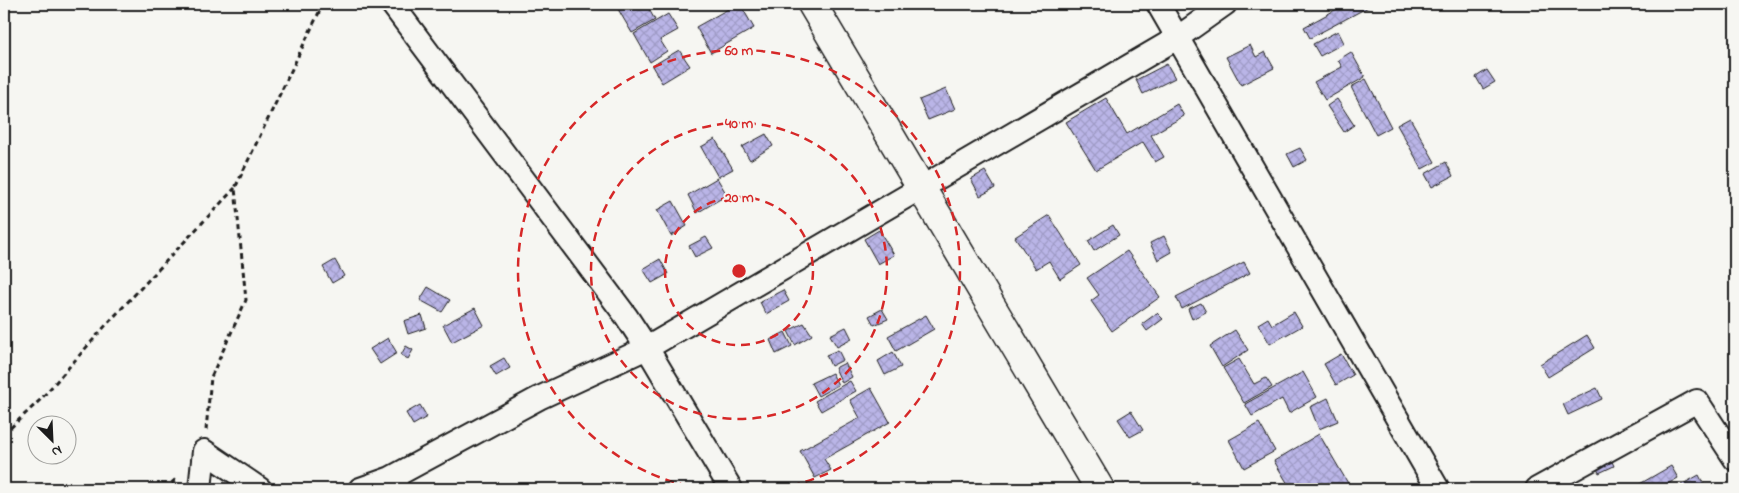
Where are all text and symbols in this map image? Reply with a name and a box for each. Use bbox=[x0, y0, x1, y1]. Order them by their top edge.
text: 60 m bbox=[724, 40, 754, 62]
text: 40 m bbox=[724, 113, 753, 135]
text: 20 m bbox=[723, 187, 754, 209]
centre of rings bbox=[730, 262, 748, 280]
north arrow bbox=[28, 416, 78, 466]
text: N bbox=[48, 439, 65, 462]

